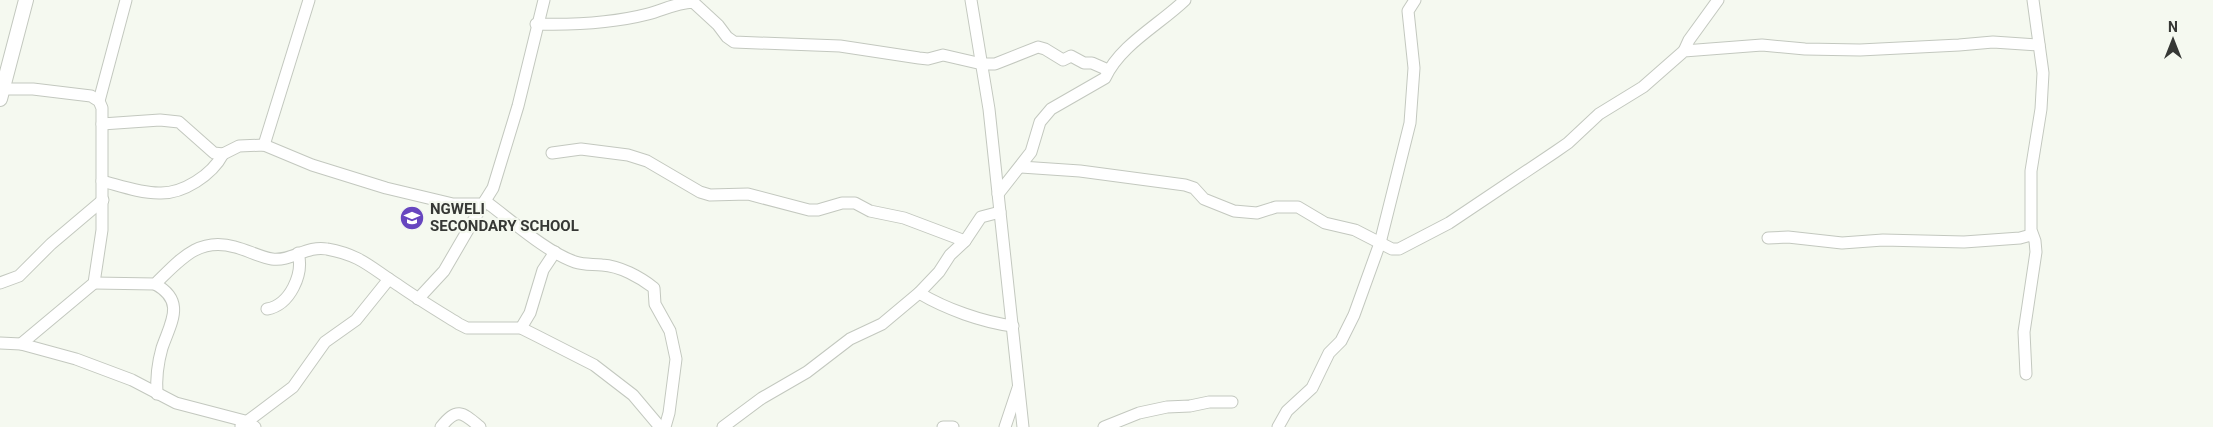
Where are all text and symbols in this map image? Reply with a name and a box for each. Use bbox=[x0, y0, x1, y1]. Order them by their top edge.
north arrow bbox=[2148, 15, 2198, 65]
text: N bbox=[2168, 19, 2178, 35]
place label: NGWELI SECONDARY SCHOOL bbox=[430, 200, 579, 235]
school or university icon: NGWELI SECONDARY SCHOOL bbox=[399, 205, 425, 231]

